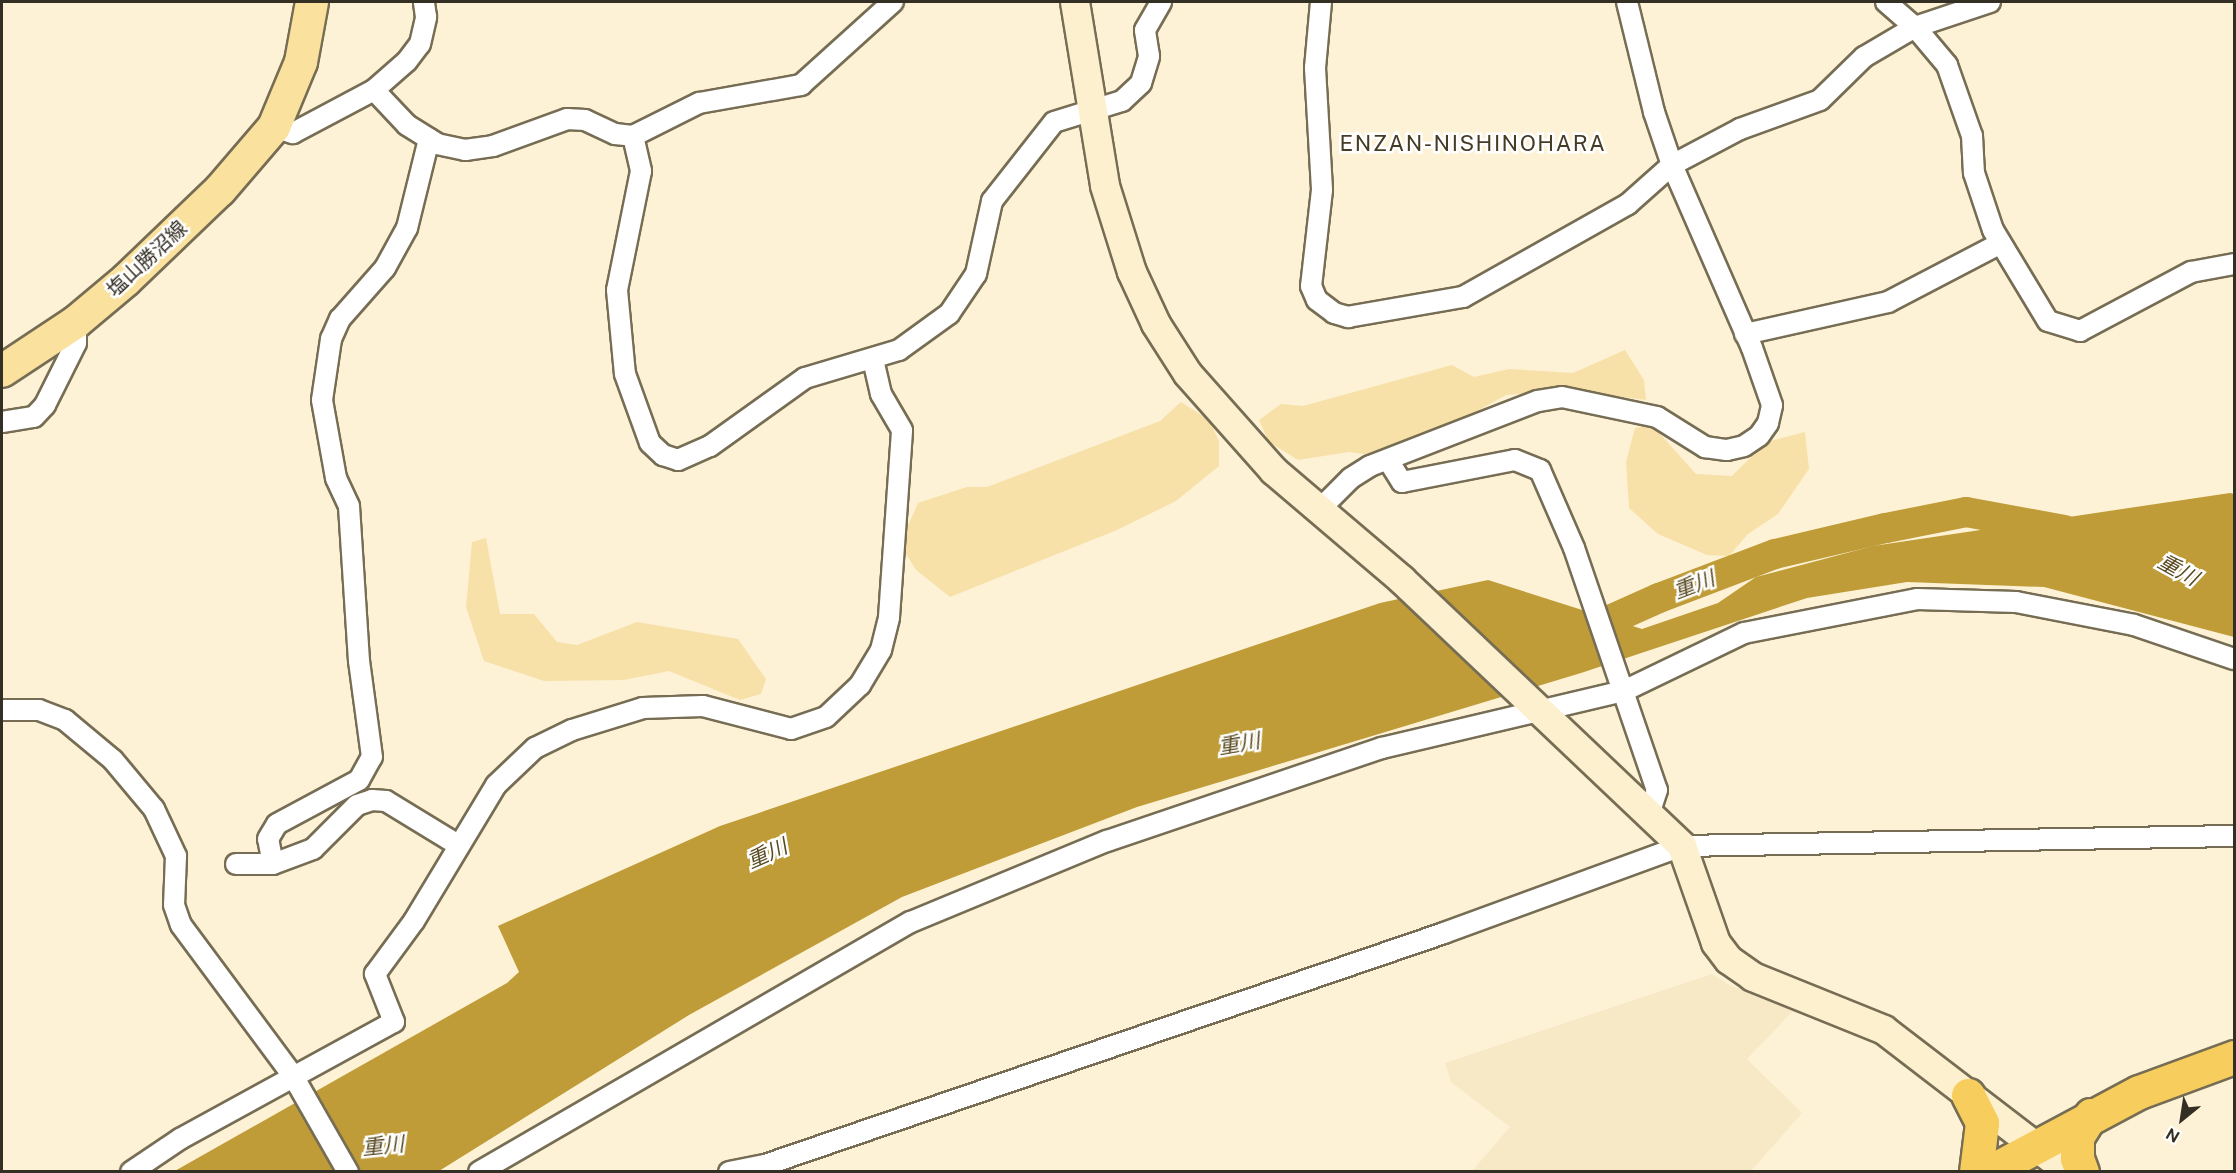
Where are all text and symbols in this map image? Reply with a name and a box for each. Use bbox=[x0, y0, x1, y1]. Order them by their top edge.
district label: ENZAN-NISHINOHARA bbox=[1340, 131, 1606, 157]
street label: 塩山勝沼線 bbox=[102, 216, 192, 302]
water label: 重川 bbox=[2154, 549, 2202, 591]
water label: 重川 bbox=[1670, 566, 1718, 604]
water label: 重川 bbox=[1216, 728, 1262, 760]
water label: 重川 bbox=[743, 834, 791, 874]
north arrow bbox=[2152, 1089, 2212, 1149]
text: N bbox=[2163, 1124, 2183, 1146]
water label: 重川 bbox=[361, 1131, 405, 1161]

